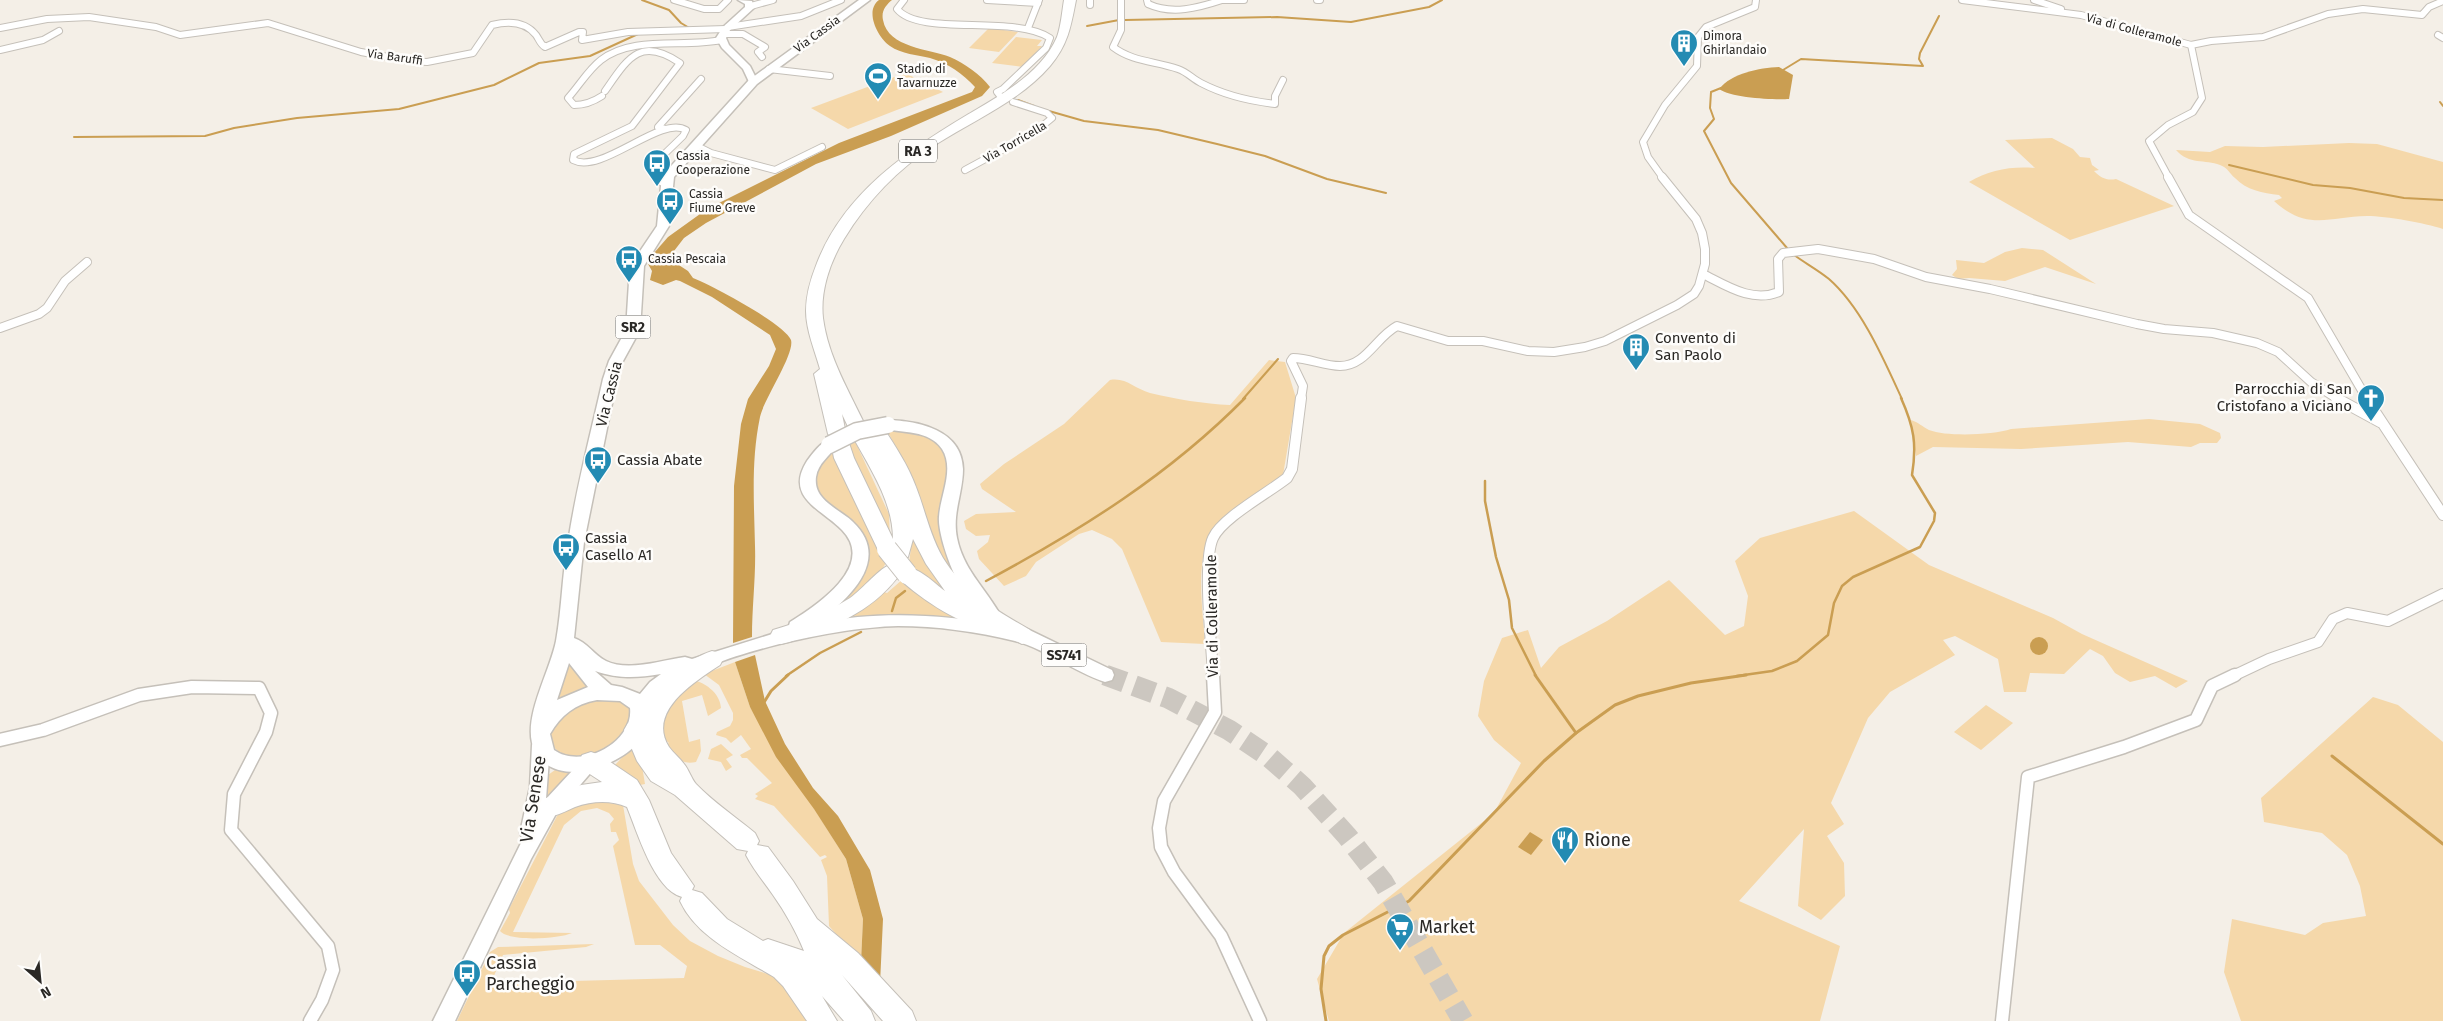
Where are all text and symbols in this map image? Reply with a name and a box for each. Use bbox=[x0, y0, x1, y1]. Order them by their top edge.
street label: Via di Colleramole bbox=[2085, 10, 2183, 50]
street label: Via Cassia bbox=[791, 13, 843, 55]
building icon: Dimora Ghirlandaio bbox=[1669, 28, 1699, 67]
place label: Dimora Ghirlandaio bbox=[1703, 29, 1767, 57]
street label: Via Baruffi bbox=[366, 46, 424, 68]
sports icon: Stadio di Tavarnuzze bbox=[863, 61, 893, 100]
place label: Stadio di Tavarnuzze bbox=[897, 62, 957, 90]
street label: Via Torricella bbox=[981, 118, 1049, 166]
road number: RA 3 bbox=[899, 140, 937, 162]
bus stop icon: Cassia Cooperazione bbox=[642, 148, 672, 187]
place label: Cassia Cooperazione bbox=[676, 149, 750, 177]
bus stop icon: Cassia Fiume Greve bbox=[655, 186, 685, 225]
place label: Cassia Fiume Greve bbox=[689, 187, 756, 215]
bus stop icon: Cassia Pescaia bbox=[614, 244, 644, 283]
place label: Cassia Pescaia bbox=[648, 252, 726, 266]
road number: SR2 bbox=[616, 316, 650, 338]
place label: Convento di San Paolo bbox=[1655, 329, 1736, 364]
building icon: Convento di San Paolo bbox=[1621, 332, 1651, 371]
street label: Via Cassia bbox=[592, 359, 626, 429]
place label: Parrocchia di San Cristofano a Viciano bbox=[2217, 380, 2352, 415]
church icon: Parrocchia di San Cristofano a Viciano bbox=[2356, 383, 2386, 422]
bus stop icon: Cassia Abate bbox=[583, 445, 613, 484]
place label: Cassia Abate bbox=[617, 451, 702, 469]
place label: Cassia Casello A1 bbox=[585, 529, 652, 564]
bus stop icon: Cassia Casello A1 bbox=[551, 532, 581, 571]
street label: Via di Colleramole bbox=[1202, 554, 1222, 678]
road number: SS741 bbox=[1042, 644, 1086, 666]
street label: Via Senese bbox=[515, 754, 551, 844]
restaurant icon: Rione bbox=[1550, 825, 1580, 864]
place label: Rione bbox=[1584, 829, 1631, 851]
supermarket icon: Market bbox=[1385, 912, 1415, 951]
place label: Market bbox=[1419, 916, 1476, 938]
place label: Cassia Parcheggio bbox=[486, 952, 575, 995]
north arrow bbox=[15, 956, 65, 1006]
bus stop icon: Cassia Parcheggio bbox=[452, 958, 482, 997]
text: N bbox=[38, 982, 54, 1002]

